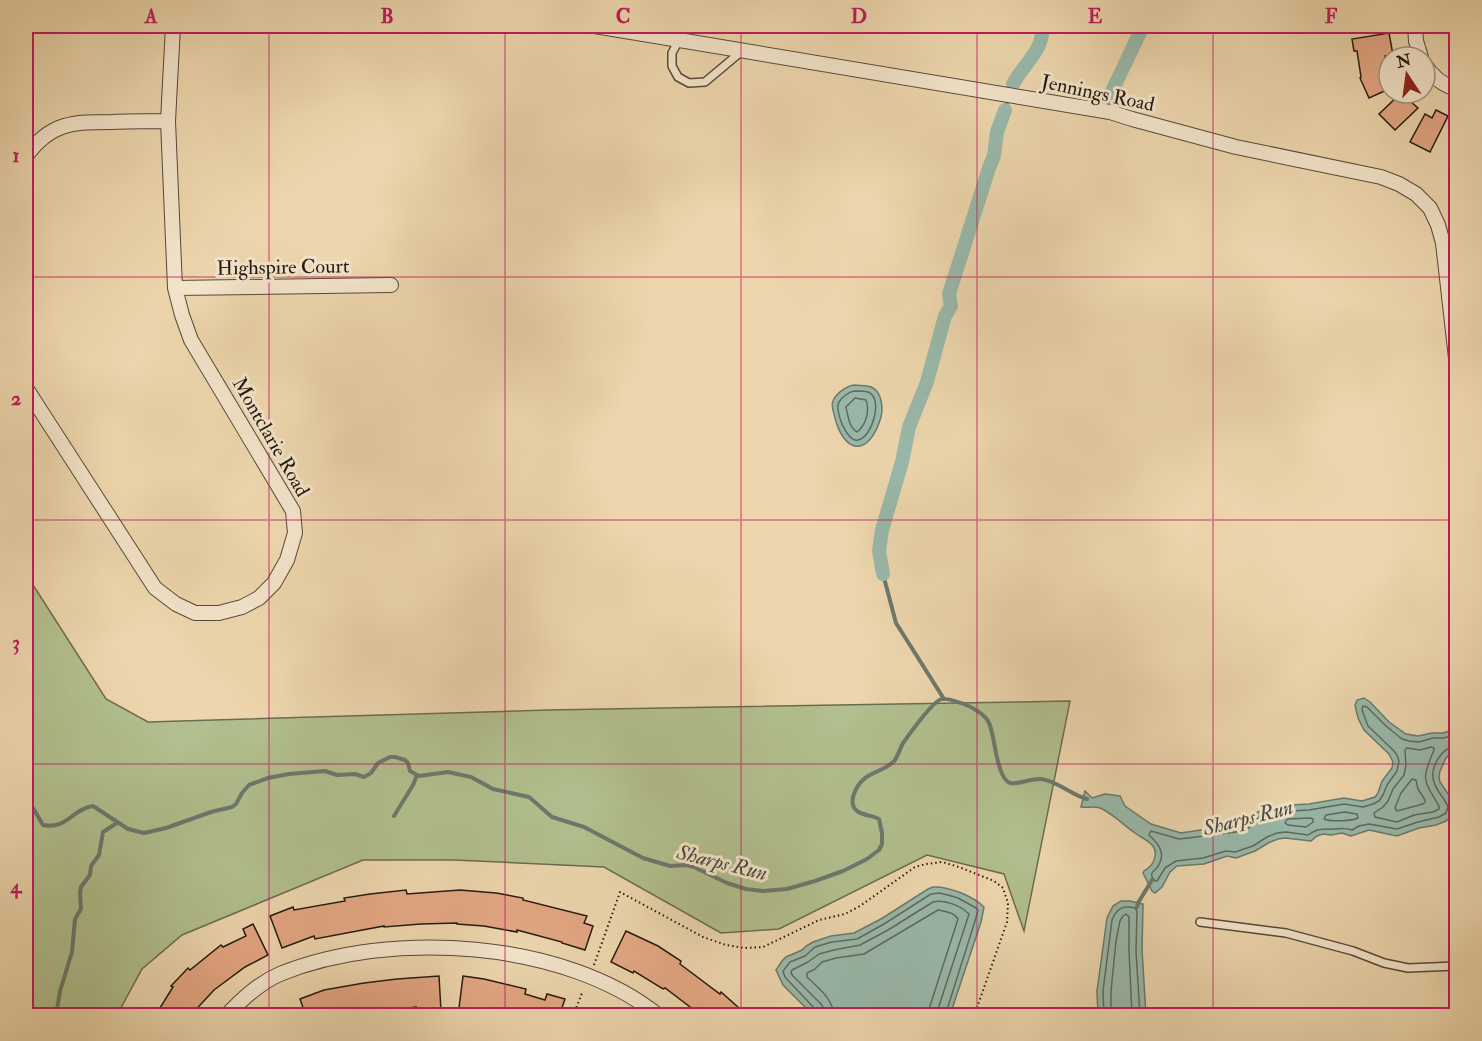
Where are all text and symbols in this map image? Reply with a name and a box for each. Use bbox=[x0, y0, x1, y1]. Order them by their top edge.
text: A bbox=[144, 4, 158, 29]
text: B bbox=[380, 4, 394, 29]
text: C bbox=[616, 4, 630, 29]
text: D bbox=[851, 4, 867, 29]
text: E bbox=[1088, 4, 1103, 29]
text: F bbox=[1325, 4, 1338, 29]
north arrow bbox=[1377, 45, 1437, 105]
text: N bbox=[1394, 50, 1414, 73]
street label: Jennings Road bbox=[1038, 69, 1157, 117]
text: 1 bbox=[12, 143, 20, 168]
street label: Highspire Court bbox=[216, 253, 350, 282]
street label: Montclarie Road bbox=[227, 373, 315, 501]
text: 2 bbox=[11, 386, 21, 411]
text: 3 bbox=[12, 630, 20, 655]
water label: Sharps Run bbox=[1199, 794, 1296, 842]
water label: Sharps Run bbox=[673, 839, 770, 887]
text: 4 bbox=[10, 874, 23, 899]

